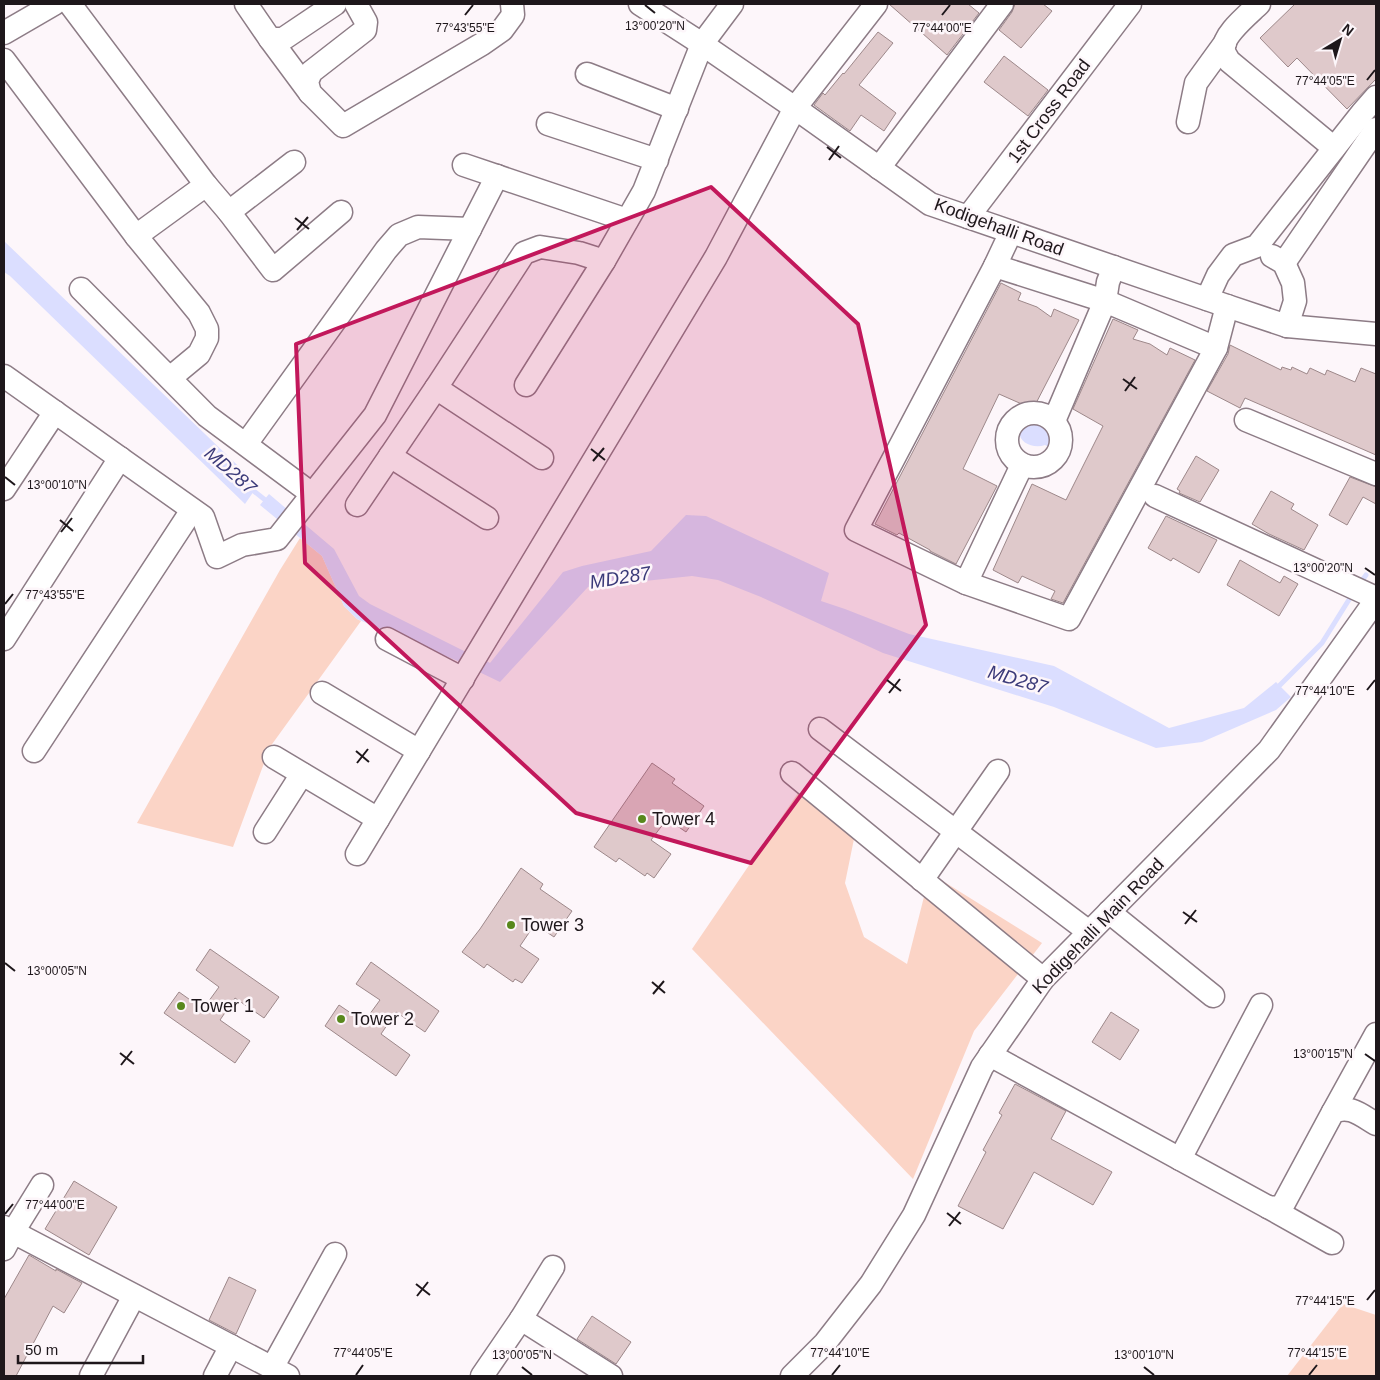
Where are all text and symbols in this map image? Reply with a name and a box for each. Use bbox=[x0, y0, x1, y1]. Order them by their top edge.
north arrow bbox=[1315, 15, 1365, 65]
text: 13°00'20"N bbox=[625, 19, 685, 33]
text: N bbox=[1339, 20, 1357, 39]
text: 77°43'55"E bbox=[435, 21, 495, 35]
text: 77°44'00"E bbox=[912, 21, 972, 35]
street label: 1st Cross Road bbox=[1004, 55, 1094, 167]
text: 77°44'05"E bbox=[1295, 74, 1355, 88]
street label: Kodigehalli Road bbox=[932, 194, 1066, 260]
water label: MD287 bbox=[201, 442, 262, 499]
text: 13°00'10"N bbox=[27, 478, 87, 492]
text: 13°00'20"N bbox=[1293, 561, 1353, 575]
water label: MD287 bbox=[588, 562, 653, 593]
text: 77°43'55"E bbox=[25, 588, 85, 602]
water label: MD287 bbox=[986, 661, 1052, 698]
text: 77°44'10"E bbox=[1295, 684, 1355, 698]
place label: Tower 4 bbox=[652, 809, 715, 829]
marker: Tower 4 bbox=[636, 813, 648, 825]
street label: Kodigehalli Main Road bbox=[1028, 854, 1168, 998]
place label: Tower 3 bbox=[521, 915, 584, 935]
marker: Tower 3 bbox=[505, 919, 517, 931]
text: 13°00'05"N bbox=[27, 964, 87, 978]
place label: Tower 1 bbox=[191, 996, 254, 1016]
marker: Tower 1 bbox=[175, 1000, 187, 1012]
place label: Tower 2 bbox=[351, 1009, 414, 1029]
marker: Tower 2 bbox=[335, 1013, 347, 1025]
text: 13°00'15"N bbox=[1293, 1047, 1353, 1061]
text: 77°44'00"E bbox=[25, 1198, 85, 1212]
text: 77°44'15"E bbox=[1295, 1294, 1355, 1308]
scale bar bbox=[18, 1332, 142, 1364]
text: 50 m bbox=[25, 1341, 58, 1358]
text: 77°44'05"E bbox=[333, 1346, 393, 1360]
text: 77°44'10"E bbox=[810, 1346, 870, 1360]
text: 77°44'15"E bbox=[1287, 1346, 1347, 1360]
text: 13°00'05"N bbox=[492, 1348, 552, 1362]
text: 13°00'10"N bbox=[1114, 1348, 1174, 1362]

